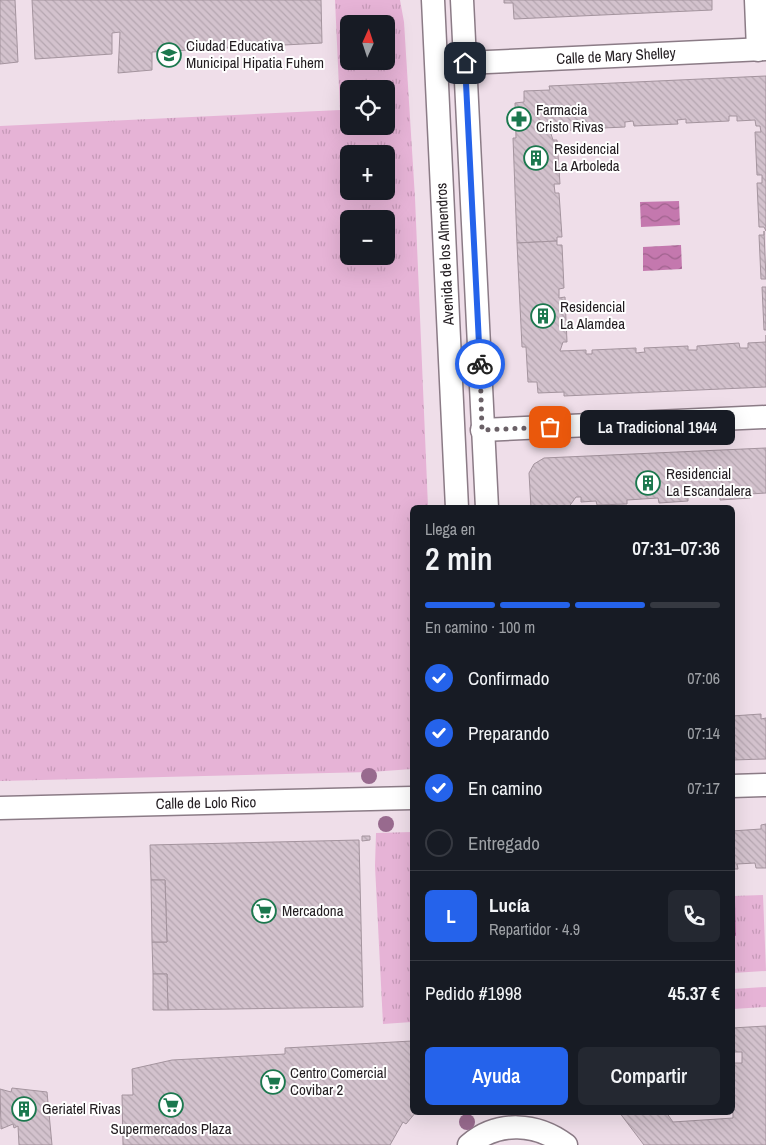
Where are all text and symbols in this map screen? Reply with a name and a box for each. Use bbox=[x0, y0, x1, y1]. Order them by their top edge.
north arrow bbox=[340, 15, 395, 70]
map controls bbox=[340, 15, 395, 265]
place label: Ciudad Educativa Municipal Hipatia Fuhem bbox=[186, 35, 324, 73]
school or university icon: Ciudad Educativa Municipal Hipatia Fuhem bbox=[156, 42, 182, 68]
pin bbox=[444, 42, 486, 84]
street label: Calle de Mary Shelley bbox=[556, 42, 677, 69]
icon: home bbox=[451, 49, 479, 77]
button: locate bbox=[340, 80, 395, 135]
place label: Farmacia Cristo Rivas bbox=[536, 99, 604, 137]
pharmacy icon: Farmacia Cristo Rivas bbox=[506, 106, 532, 132]
place label: Residencial La Arboleda bbox=[554, 138, 620, 176]
button: + bbox=[340, 145, 395, 200]
building icon: Residencial La Arboleda bbox=[523, 145, 549, 171]
street label: Avenida de los Almendros bbox=[430, 182, 459, 327]
button: − bbox=[340, 210, 395, 265]
place label: Residencial La Alamdea bbox=[560, 296, 625, 334]
building icon: Residencial La Alamdea bbox=[530, 303, 556, 329]
courier bbox=[455, 339, 505, 389]
icon: bike bbox=[466, 350, 494, 378]
pin bbox=[529, 406, 571, 448]
callout: La Tradicional 1944 bbox=[580, 410, 735, 444]
icon: bag bbox=[536, 413, 564, 441]
text: La Tradicional 1944 bbox=[598, 416, 717, 438]
place label: Residencial La Escandalera bbox=[666, 463, 752, 501]
building icon: Residencial La Escandalera bbox=[635, 470, 661, 496]
text: Llega en bbox=[425, 518, 475, 540]
text: 07:31–07:36 bbox=[632, 535, 720, 561]
text: 2 min bbox=[425, 537, 493, 580]
text: En camino · 100 m bbox=[425, 616, 535, 638]
icon: check bbox=[425, 664, 453, 692]
text: Confirmado bbox=[468, 665, 549, 691]
text: 07:06 bbox=[687, 667, 720, 689]
icon: check bbox=[425, 719, 453, 747]
text: Preparando bbox=[468, 720, 549, 746]
text: 07:14 bbox=[687, 722, 720, 744]
icon: check bbox=[425, 774, 453, 802]
text: En camino bbox=[468, 775, 542, 801]
text: 07:17 bbox=[687, 777, 720, 799]
street label: Calle de Lolo Rico bbox=[156, 791, 257, 814]
text: Entregado bbox=[468, 830, 540, 856]
button: phone bbox=[668, 890, 720, 942]
text: Lucía bbox=[489, 892, 530, 918]
supermarket icon: Mercadona bbox=[251, 898, 277, 924]
place label: Mercadona bbox=[282, 900, 344, 921]
text: L bbox=[446, 903, 456, 929]
text: Repartidor · 4.9 bbox=[489, 918, 580, 940]
text: Pedido #1998 bbox=[425, 980, 522, 1006]
text: 45.37 € bbox=[668, 980, 720, 1006]
button: Ayuda bbox=[425, 1047, 568, 1105]
button: Compartir bbox=[578, 1047, 720, 1105]
place label: Centro Comercial Covibar 2 bbox=[290, 1062, 386, 1100]
supermarket icon: Centro Comercial Covibar 2 bbox=[260, 1069, 286, 1095]
supermarket icon: Supermercados Plaza bbox=[158, 1092, 184, 1118]
building icon: Geriatel Rivas bbox=[11, 1096, 37, 1122]
place label: Geriatel Rivas bbox=[42, 1098, 121, 1119]
place label: Supermercados Plaza bbox=[110, 1118, 232, 1139]

